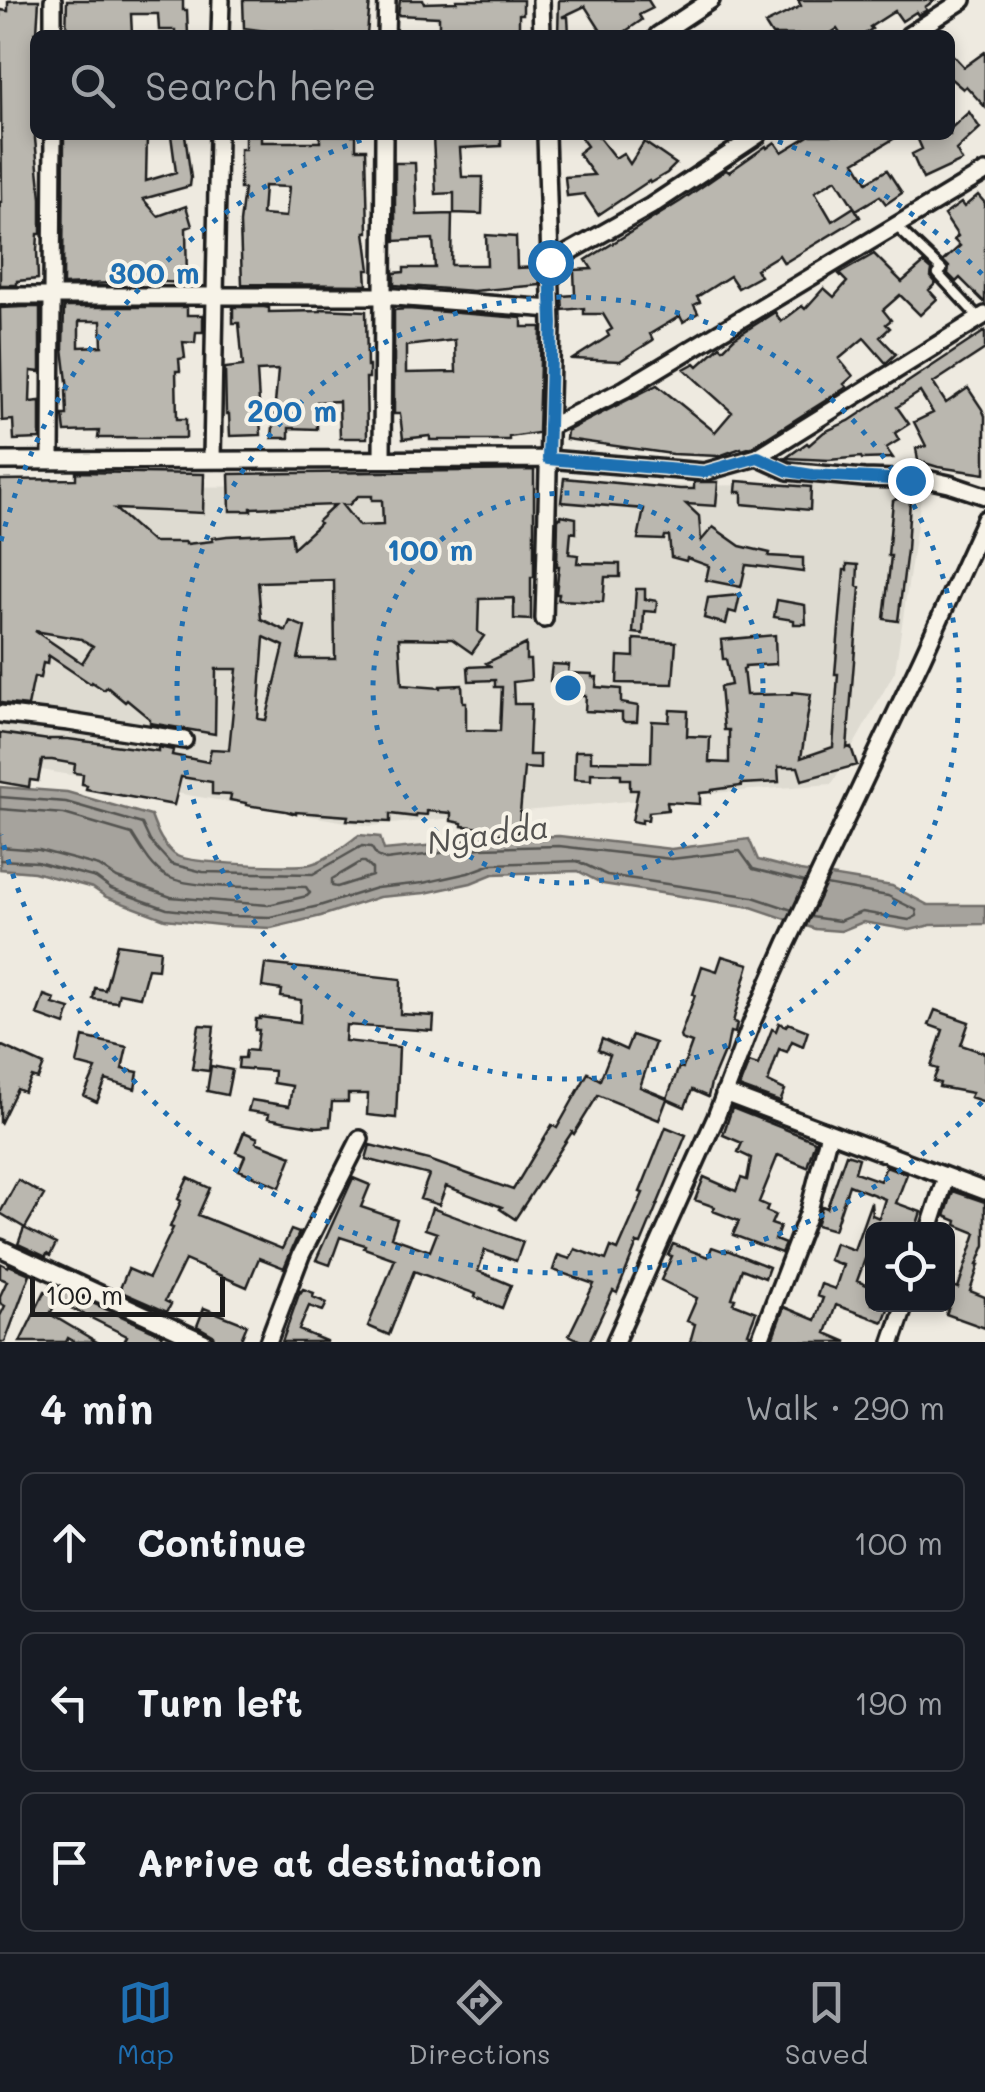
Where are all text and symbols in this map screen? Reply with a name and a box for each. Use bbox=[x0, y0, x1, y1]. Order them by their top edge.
search box bbox=[30, 30, 955, 140]
icon: search bbox=[65, 58, 120, 113]
text: Search here bbox=[145, 60, 376, 110]
route start bbox=[528, 240, 574, 286]
text: 300 m bbox=[108, 252, 200, 292]
text: 200 m bbox=[247, 390, 337, 430]
route end bbox=[888, 458, 934, 504]
text: 100 m bbox=[387, 529, 473, 569]
centre of rings bbox=[550, 670, 586, 706]
water label: Ngadda bbox=[424, 804, 551, 862]
map controls bbox=[865, 1222, 955, 1312]
button: locate bbox=[865, 1222, 955, 1312]
scale bar bbox=[30, 1272, 225, 1316]
text: 100 m bbox=[45, 1276, 123, 1312]
text: 4 min bbox=[40, 1380, 153, 1435]
text: Walk · 290 m bbox=[745, 1386, 945, 1428]
icon: ahead bbox=[42, 1515, 97, 1570]
text: Continue bbox=[137, 1517, 306, 1567]
text: 100 m bbox=[853, 1521, 943, 1563]
icon: left bbox=[42, 1675, 97, 1730]
text: Turn left bbox=[137, 1677, 303, 1727]
text: 190 m bbox=[854, 1681, 943, 1723]
icon: arrive bbox=[42, 1835, 97, 1890]
text: Arrive at destination bbox=[137, 1837, 542, 1887]
tab: Map bbox=[117, 1975, 174, 2071]
tab: Directions bbox=[408, 1975, 551, 2071]
tab: Saved bbox=[785, 1975, 868, 2071]

